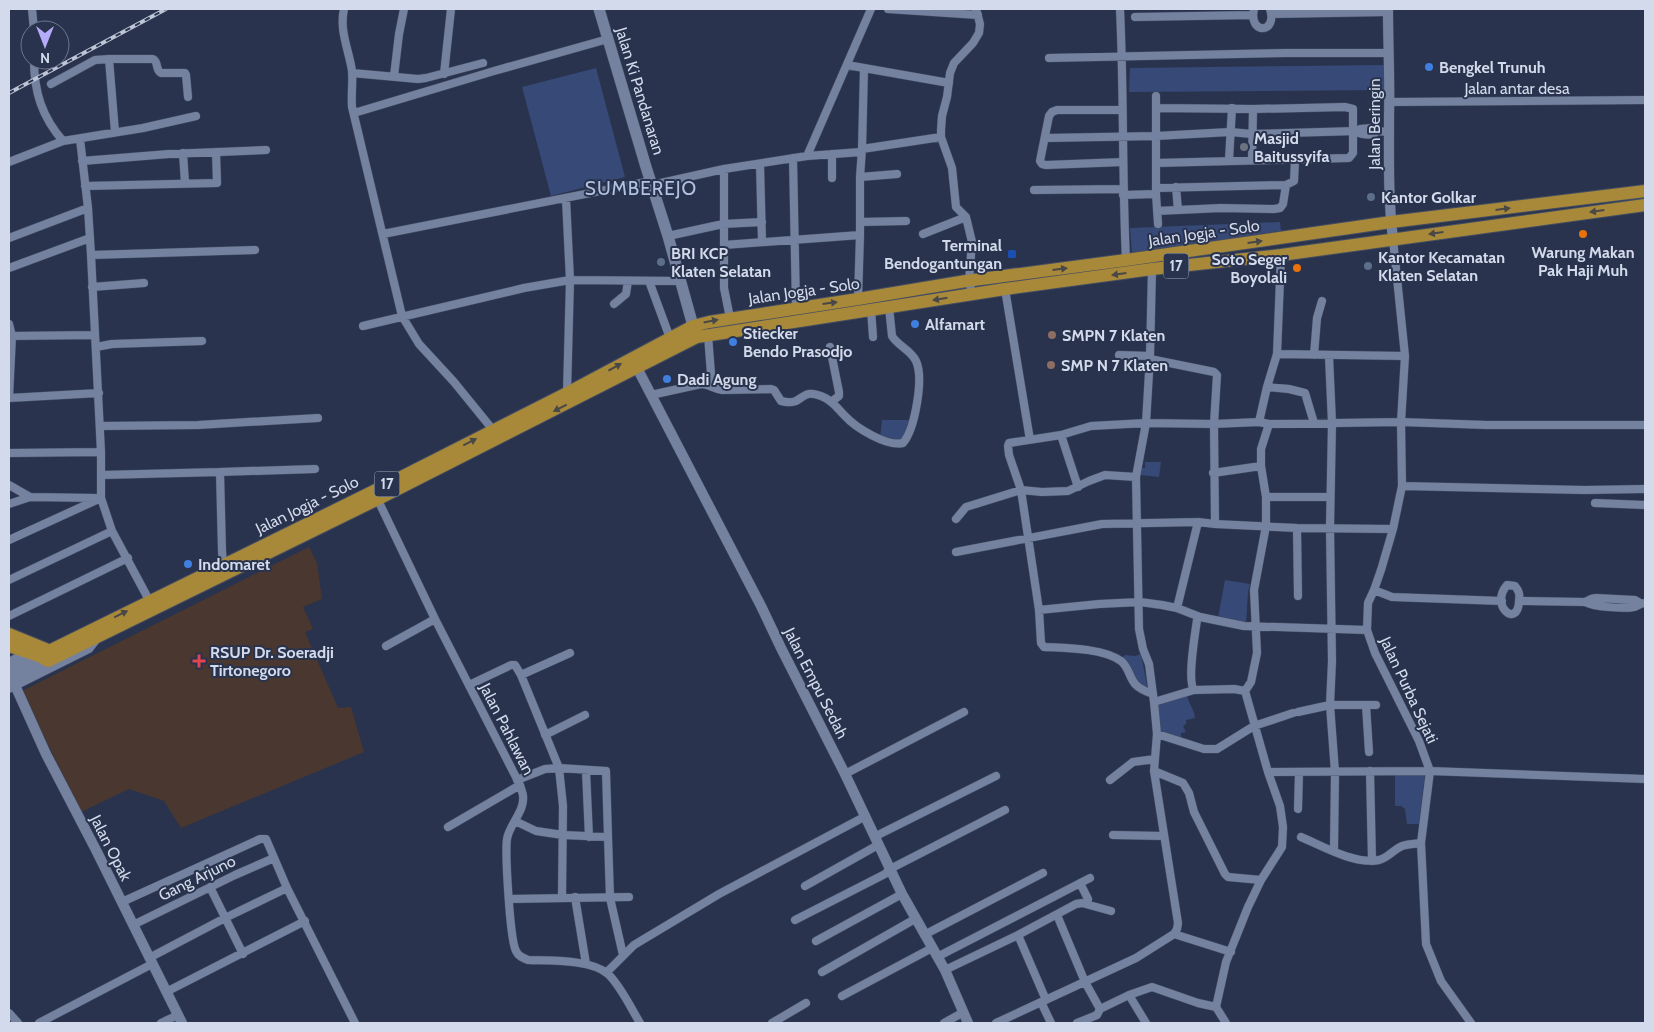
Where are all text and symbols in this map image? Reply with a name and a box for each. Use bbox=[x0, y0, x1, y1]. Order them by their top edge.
north arrow bbox=[20, 20, 70, 70]
street label: Jalan Ki Pandanaran bbox=[611, 24, 668, 157]
text: N bbox=[40, 49, 50, 67]
place label: Bengkel Trunuh bbox=[1439, 58, 1546, 77]
marker: Bengkel Trunuh bbox=[1423, 61, 1435, 73]
street label: Jalan Beringin bbox=[1365, 78, 1384, 171]
street label: Jalan antar desa bbox=[1463, 79, 1570, 98]
place label: Masjid Baitussyifa bbox=[1254, 129, 1330, 166]
marker: Masjid Baitussyifa bbox=[1238, 141, 1250, 153]
district label: SUMBEREJO bbox=[585, 177, 697, 200]
place label: Kantor Golkar bbox=[1381, 188, 1477, 207]
marker: Kantor Golkar bbox=[1365, 191, 1377, 203]
one-way arrow bbox=[1496, 205, 1512, 213]
one-way arrow bbox=[1589, 208, 1605, 216]
street label: Jalan Jogja - Solo bbox=[1146, 216, 1261, 250]
marker: Warung Makan Pak Haji Muh bbox=[1577, 228, 1589, 240]
one-way arrow bbox=[1428, 230, 1444, 238]
place label: Terminal Bendogantungan bbox=[884, 236, 1002, 273]
one-way arrow bbox=[1248, 238, 1264, 246]
place label: Warung Makan Pak Haji Muh bbox=[1531, 243, 1635, 280]
place label: BRI KCP Klaten Selatan bbox=[671, 244, 771, 281]
marker: Terminal Bendogantungan bbox=[1006, 248, 1018, 260]
place label: Kantor Kecamatan Klaten Selatan bbox=[1378, 248, 1505, 285]
place label: Soto Seger Boyolali bbox=[1211, 250, 1288, 287]
road number: 17 bbox=[1164, 254, 1188, 278]
marker: BRI KCP Klaten Selatan bbox=[655, 256, 667, 268]
marker: Kantor Kecamatan Klaten Selatan bbox=[1362, 260, 1374, 272]
marker: Soto Seger Boyolali bbox=[1291, 262, 1303, 274]
one-way arrow bbox=[1052, 265, 1068, 273]
one-way arrow bbox=[1110, 270, 1126, 278]
street label: Jalan Jogja - Solo bbox=[746, 274, 861, 308]
one-way arrow bbox=[932, 296, 948, 304]
one-way arrow bbox=[822, 299, 838, 307]
place label: Alfamart bbox=[925, 315, 985, 334]
one-way arrow bbox=[704, 317, 720, 325]
marker: Alfamart bbox=[909, 318, 921, 330]
place label: Stiecker Bendo Prasodjo bbox=[743, 324, 853, 361]
place label: SMPN 7 Klaten bbox=[1062, 326, 1165, 345]
marker: SMPN 7 Klaten bbox=[1046, 329, 1058, 341]
marker: Stiecker Bendo Prasodjo bbox=[727, 336, 739, 348]
place label: SMP N 7 Klaten bbox=[1061, 356, 1168, 375]
marker: SMP N 7 Klaten bbox=[1045, 359, 1057, 371]
one-way arrow bbox=[607, 363, 622, 371]
place label: Dadi Agung bbox=[677, 370, 756, 389]
marker: Dadi Agung bbox=[661, 373, 673, 385]
one-way arrow bbox=[553, 404, 567, 412]
one-way arrow bbox=[463, 438, 477, 446]
street label: Jalan Jogja - Solo bbox=[251, 472, 362, 539]
road number: 17 bbox=[374, 472, 400, 496]
place label: Indomaret bbox=[198, 555, 271, 574]
marker: Indomaret bbox=[182, 558, 194, 570]
one-way arrow bbox=[113, 610, 128, 618]
street label: Jalan Empu Sedah bbox=[779, 623, 852, 742]
street label: Jalan Purba Sejati bbox=[1376, 633, 1442, 746]
place label: RSUP Dr. Soeradji Tirtonegoro bbox=[210, 643, 334, 680]
marker: RSUP Dr. Soeradji Tirtonegoro bbox=[192, 654, 206, 668]
street label: Jalan Pahlawan bbox=[475, 679, 538, 778]
street label: Jalan Opak bbox=[86, 811, 136, 885]
street label: Gang Arjuno bbox=[155, 851, 239, 905]

